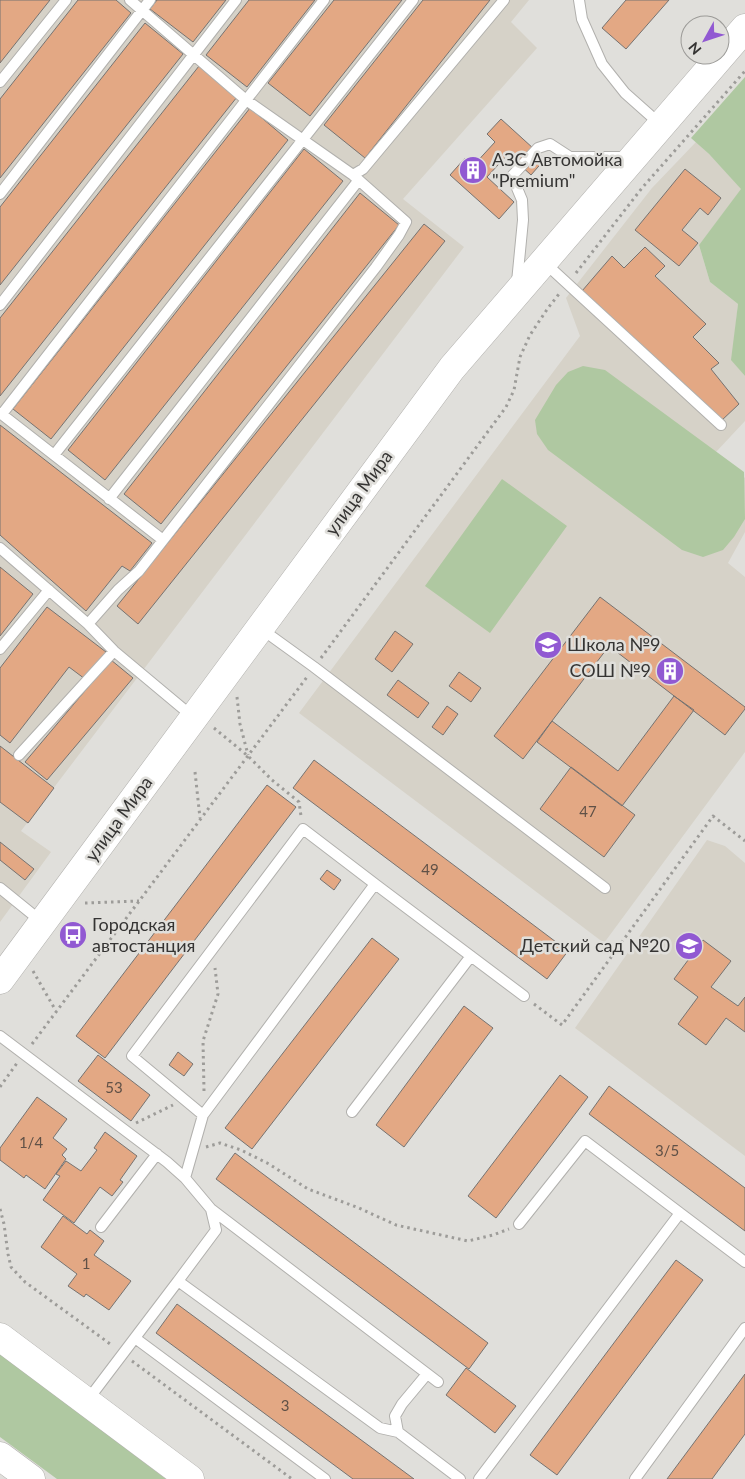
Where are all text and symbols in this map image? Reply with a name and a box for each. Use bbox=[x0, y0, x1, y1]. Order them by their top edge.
north arrow bbox=[680, 15, 730, 65]
text: N bbox=[685, 39, 705, 58]
place label: АЗС Автомойка "Premium" bbox=[492, 148, 623, 191]
building icon: АЗС Автомойка "Premium" bbox=[458, 155, 488, 185]
street label: улица Мира bbox=[320, 446, 396, 539]
school or university icon: Школа №9 bbox=[533, 630, 563, 660]
place label: Школа №9 bbox=[567, 633, 661, 655]
building icon: СОШ №9 bbox=[655, 656, 685, 686]
place label: СОШ №9 bbox=[570, 659, 651, 681]
street label: улица Мира bbox=[80, 772, 156, 865]
house number: 47 bbox=[579, 802, 597, 820]
house number: 49 bbox=[421, 860, 439, 878]
place label: Городская автостанция bbox=[92, 913, 195, 956]
bus stop icon: Городская автостанция bbox=[58, 920, 88, 950]
school or university icon: Детский сад №20 bbox=[674, 931, 704, 961]
place label: Детский сад №20 bbox=[520, 934, 670, 956]
house number: 53 bbox=[105, 1078, 123, 1096]
house number: 1/4 bbox=[19, 1133, 43, 1151]
house number: 3/5 bbox=[655, 1141, 679, 1159]
house number: 1 bbox=[82, 1254, 90, 1272]
house number: 3 bbox=[281, 1396, 289, 1414]

